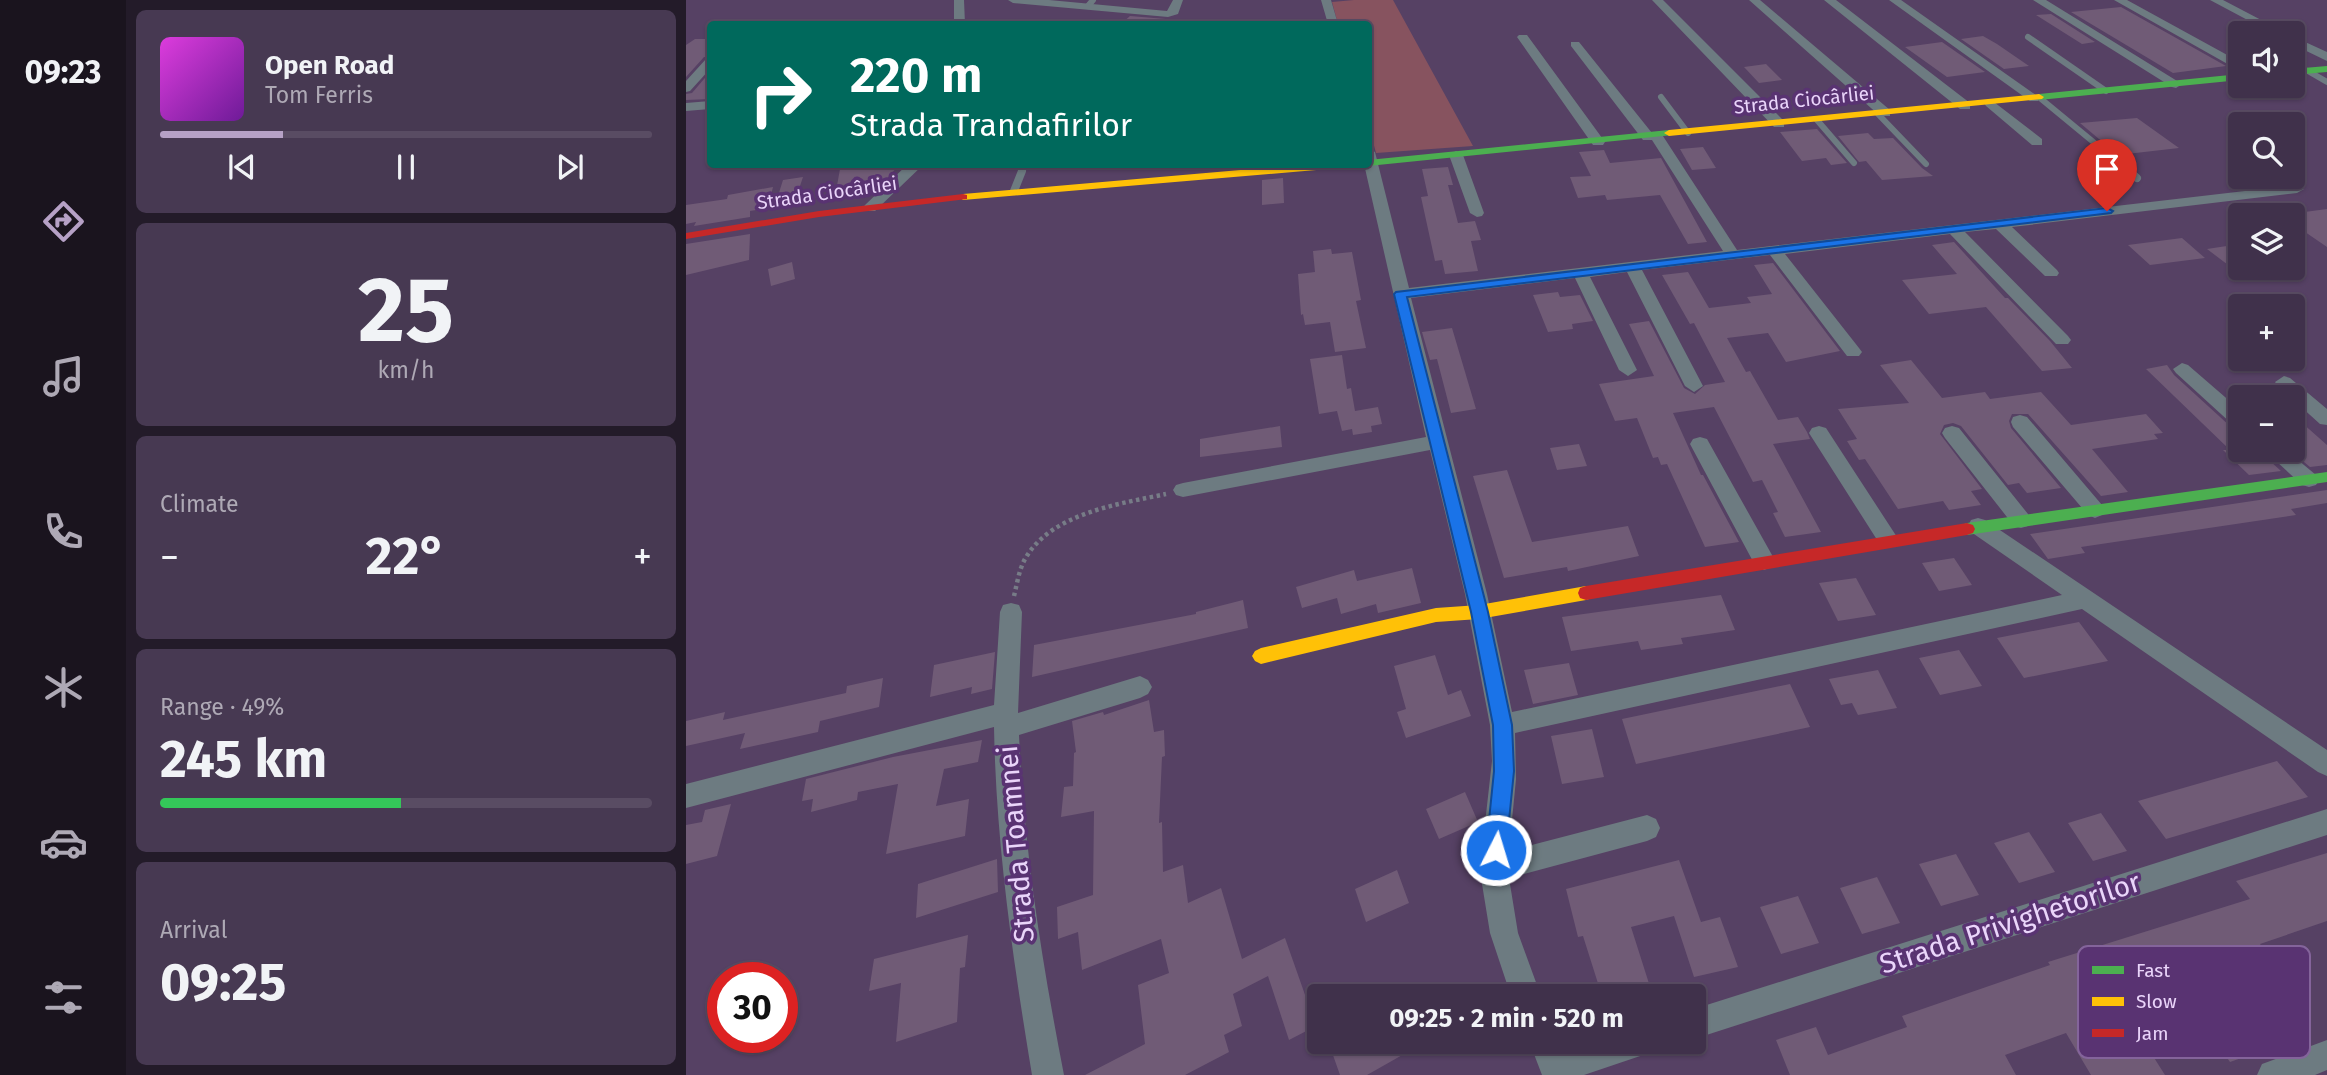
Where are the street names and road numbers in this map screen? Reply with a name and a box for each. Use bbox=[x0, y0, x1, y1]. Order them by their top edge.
street label: Strada Ciocârliei bbox=[1733, 81, 1875, 119]
street label: Strada Ciocârliei bbox=[755, 172, 899, 214]
street label: Strada Toamnei bbox=[991, 744, 1041, 944]
street label: Strada Privighetorilor bbox=[1876, 865, 2145, 981]

